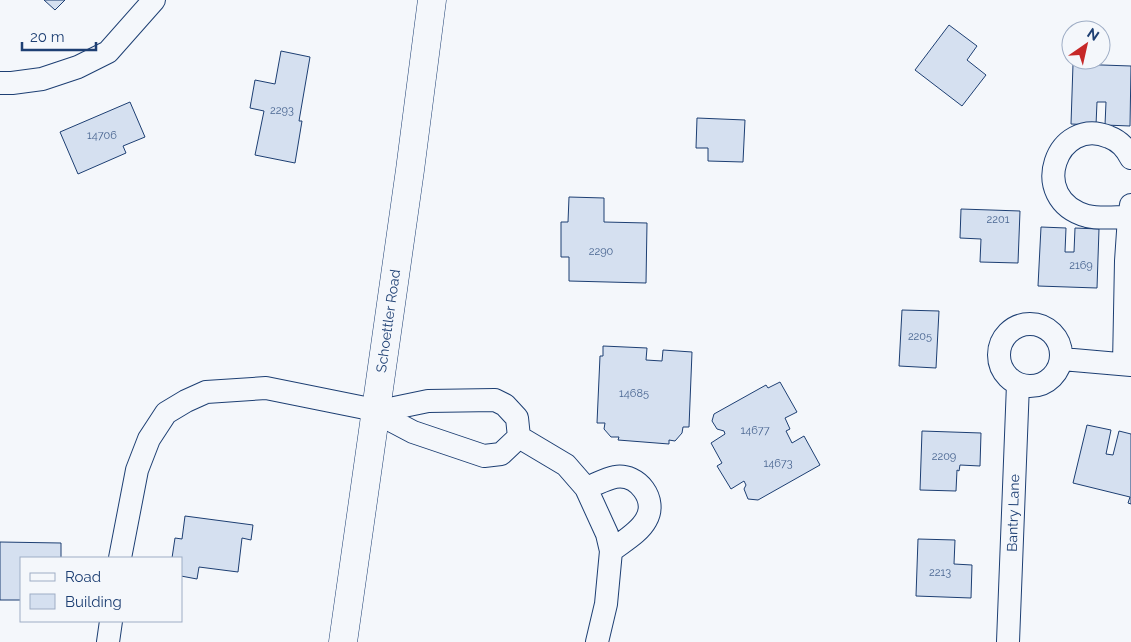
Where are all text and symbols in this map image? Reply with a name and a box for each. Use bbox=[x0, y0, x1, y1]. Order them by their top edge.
scale bar bbox=[22, 20, 96, 52]
north arrow bbox=[1061, 20, 1111, 70]
text: N bbox=[1084, 25, 1102, 44]
text: 20 m bbox=[30, 28, 65, 46]
house number: 2293 bbox=[270, 104, 294, 117]
house number: 14706 bbox=[87, 129, 117, 142]
house number: 2201 bbox=[987, 213, 1010, 226]
house number: 2290 bbox=[589, 245, 614, 258]
house number: 2169 bbox=[1069, 259, 1093, 272]
street label: Schoettler Road bbox=[373, 268, 403, 374]
house number: 2205 bbox=[908, 330, 932, 343]
house number: 14685 bbox=[619, 387, 649, 400]
house number: 14677 bbox=[740, 424, 770, 437]
house number: 2209 bbox=[932, 450, 956, 463]
house number: 14673 bbox=[763, 457, 793, 470]
street label: Bantry Lane bbox=[1004, 474, 1022, 552]
legend bbox=[20, 557, 182, 622]
house number: 2213 bbox=[929, 566, 951, 579]
text: Road bbox=[65, 568, 101, 586]
text: Building bbox=[65, 593, 122, 611]

